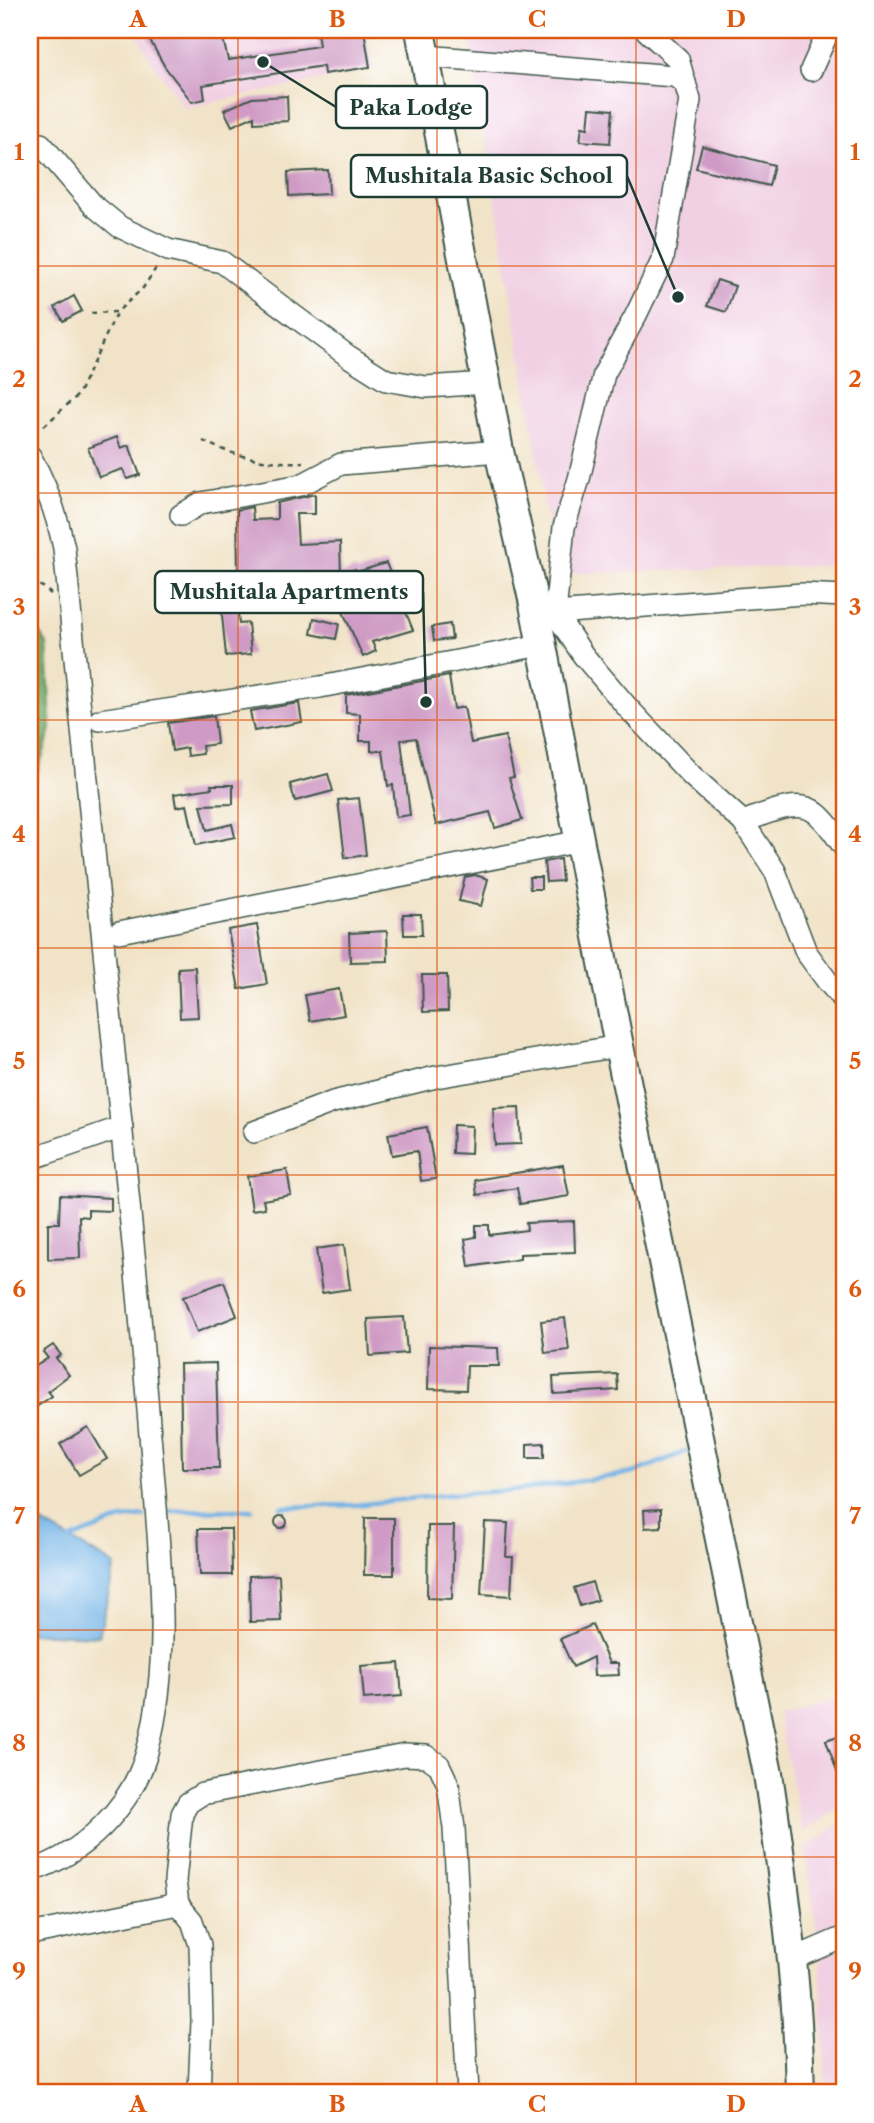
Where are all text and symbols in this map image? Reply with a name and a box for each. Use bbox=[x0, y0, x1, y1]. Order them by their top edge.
text: A bbox=[128, 5, 148, 33]
text: B bbox=[328, 5, 346, 33]
text: C bbox=[528, 5, 546, 33]
text: D bbox=[726, 5, 746, 33]
callout: Paka Lodge bbox=[336, 86, 487, 128]
text: Paka Lodge bbox=[349, 95, 473, 120]
text: 1 bbox=[14, 138, 25, 166]
text: 1 bbox=[850, 138, 861, 166]
callout: Mushitala Basic School bbox=[351, 155, 627, 197]
text: Mushitala Basic School bbox=[365, 163, 613, 188]
text: 2 bbox=[12, 365, 26, 393]
text: 2 bbox=[848, 365, 862, 393]
callout: Mushitala Apartments bbox=[155, 571, 423, 613]
text: Mushitala Apartments bbox=[170, 579, 408, 604]
text: 3 bbox=[13, 593, 26, 621]
text: 3 bbox=[849, 593, 862, 621]
text: 4 bbox=[12, 820, 26, 848]
text: 4 bbox=[848, 820, 862, 848]
text: 5 bbox=[13, 1047, 25, 1075]
text: 5 bbox=[849, 1047, 861, 1075]
text: 6 bbox=[12, 1275, 26, 1303]
text: 6 bbox=[848, 1275, 862, 1303]
text: 7 bbox=[13, 1502, 25, 1530]
text: 7 bbox=[849, 1502, 861, 1530]
text: 8 bbox=[12, 1729, 26, 1757]
text: 8 bbox=[848, 1729, 862, 1757]
text: 9 bbox=[12, 1957, 26, 1985]
text: 9 bbox=[848, 1957, 862, 1985]
text: A bbox=[128, 2090, 148, 2118]
text: B bbox=[328, 2090, 346, 2118]
text: C bbox=[528, 2090, 546, 2118]
text: D bbox=[726, 2090, 746, 2118]

